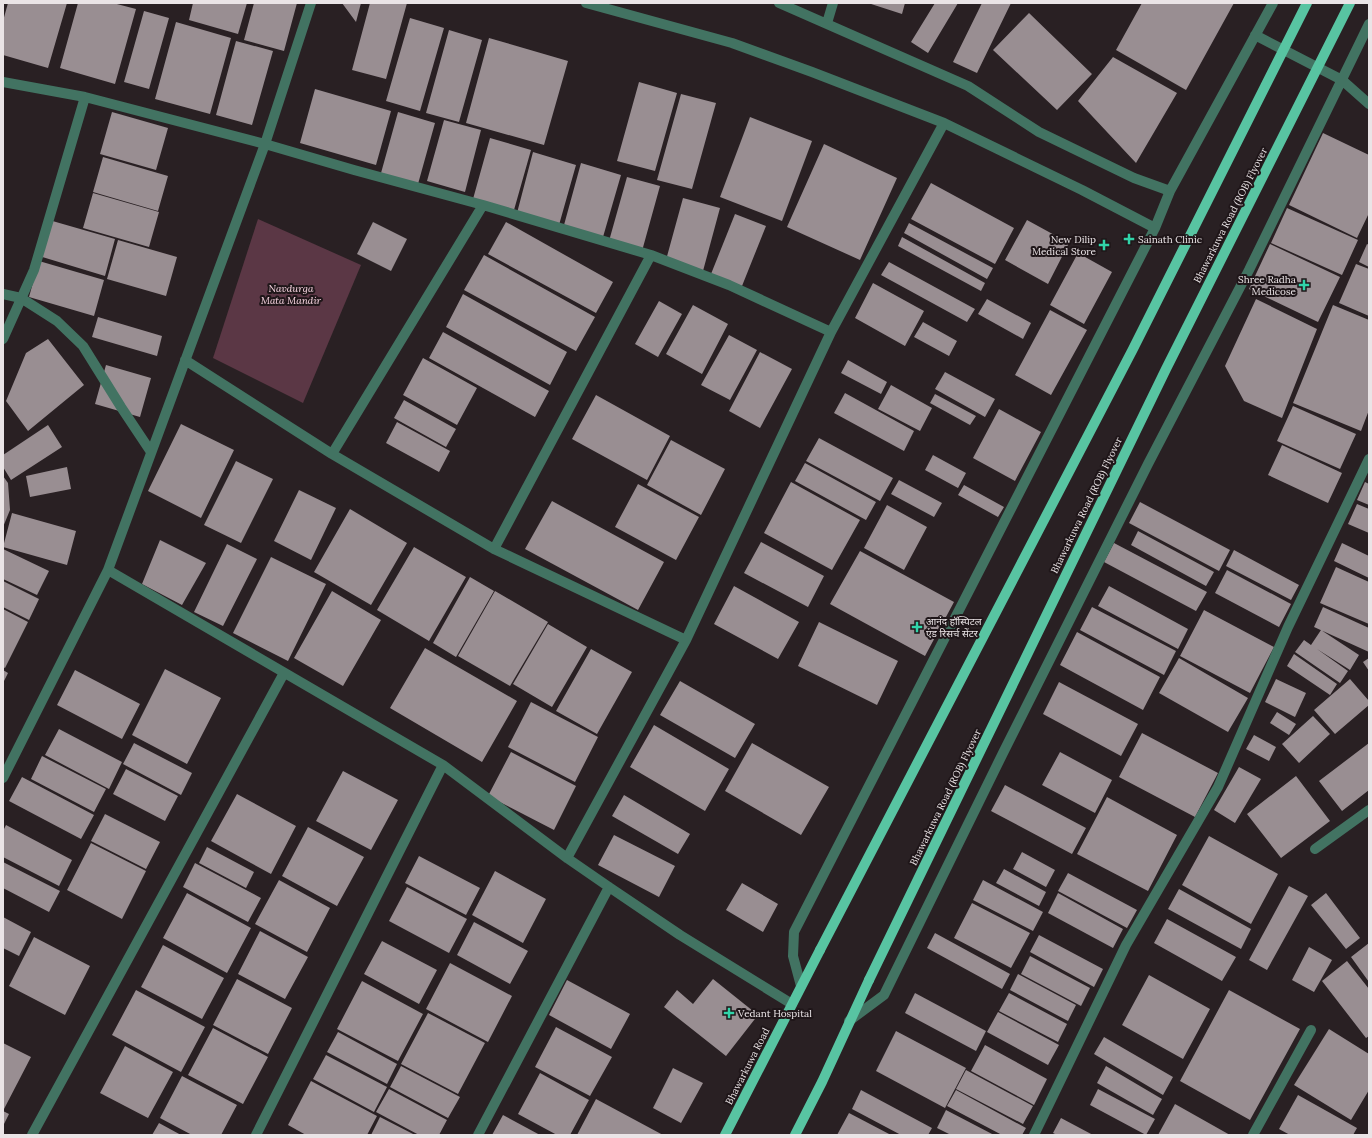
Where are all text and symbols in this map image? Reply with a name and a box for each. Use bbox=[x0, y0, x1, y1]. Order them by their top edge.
street label: Bhawarkuwa Road (ROB) Flyover bbox=[1191, 145, 1271, 285]
place label: New Dilip Medical Store bbox=[1032, 233, 1097, 258]
marker: Sainath Clinic bbox=[1123, 233, 1135, 245]
place label: Sainath Clinic bbox=[1138, 233, 1202, 246]
marker: New Dilip Medical Store bbox=[1099, 240, 1109, 250]
place label: Shree Radha Medicose bbox=[1238, 273, 1297, 298]
marker: Shree Radha Medicose bbox=[1299, 280, 1309, 290]
park label: Navdurga Mata Mandir bbox=[261, 282, 322, 307]
street label: Bhawarkuwa Road (ROB) Flyover bbox=[1048, 434, 1125, 576]
place label: आनंद हॉस्पिटल एंड रिसर्च सेंटर bbox=[926, 615, 982, 640]
marker: आनंद हॉस्पिटल एंड रिसर्च सेंटर bbox=[911, 621, 923, 633]
street label: Bhawarkuwa Road (ROB) Flyover bbox=[907, 726, 984, 868]
marker: Vedant Hospital bbox=[723, 1007, 735, 1019]
place label: Vedant Hospital bbox=[737, 1007, 812, 1020]
street label: Bhawarkuwa Road bbox=[722, 1026, 772, 1107]

